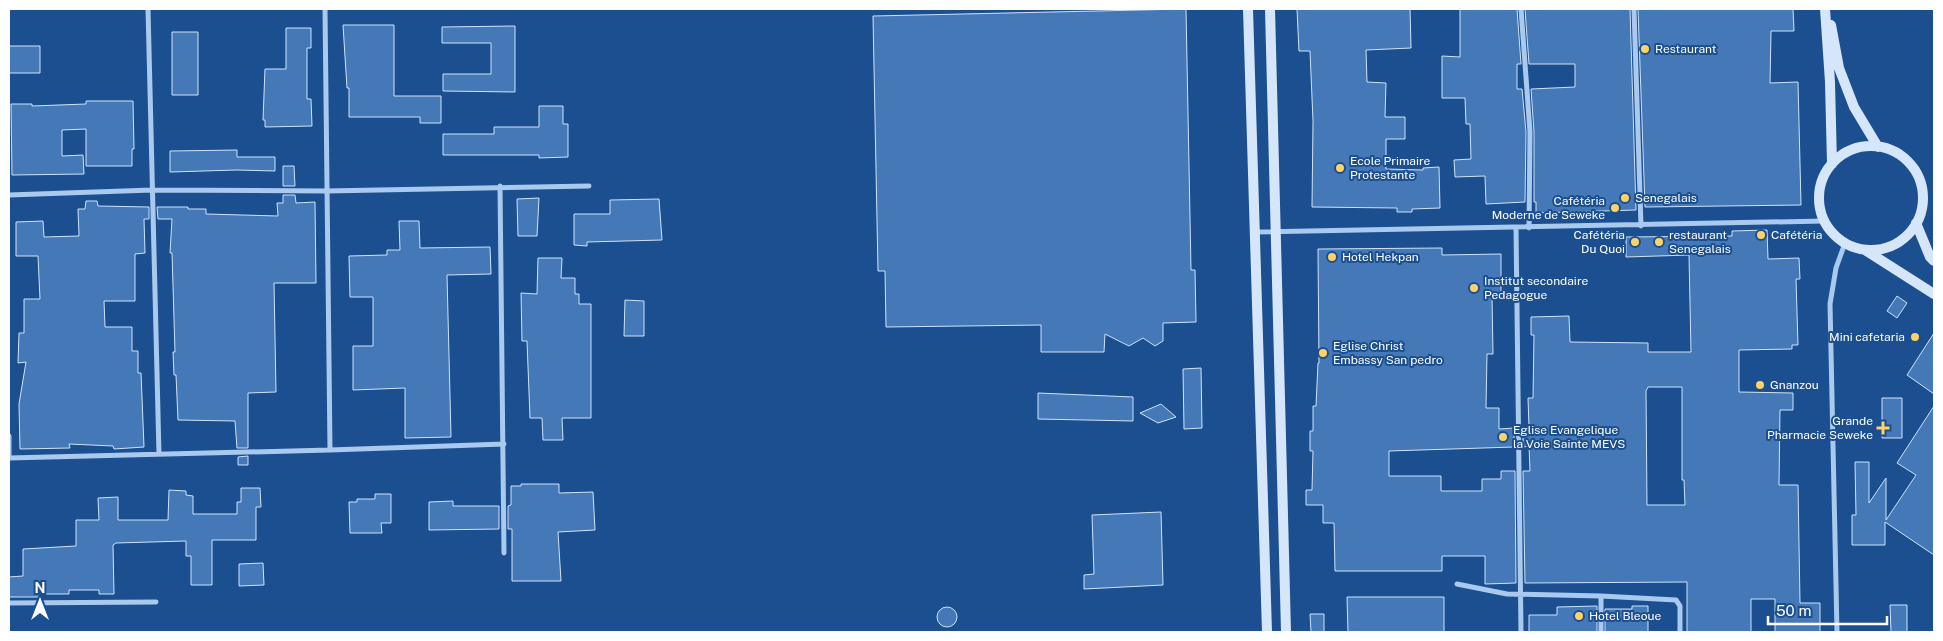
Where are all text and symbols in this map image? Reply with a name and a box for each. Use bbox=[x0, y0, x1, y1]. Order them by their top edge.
place label: Restaurant bbox=[1655, 42, 1717, 56]
marker: Restaurant bbox=[1639, 43, 1651, 55]
place label: Ecole Primaire Protestante bbox=[1350, 154, 1431, 182]
marker: Ecole Primaire Protestante bbox=[1334, 162, 1346, 174]
place label: Senegalais bbox=[1635, 191, 1697, 205]
marker: Senegalais bbox=[1619, 192, 1631, 204]
place label: Cafétéria Moderne de Seweke bbox=[1492, 194, 1605, 222]
marker: Cafétéria Moderne de Seweke bbox=[1609, 202, 1621, 214]
place label: Cafétéria Du Quoi bbox=[1574, 228, 1625, 256]
place label: restaurant Senegalais bbox=[1669, 228, 1731, 256]
place label: Cafétéria bbox=[1771, 228, 1822, 242]
marker: Cafétéria bbox=[1755, 229, 1767, 241]
marker: Cafétéria Du Quoi bbox=[1629, 236, 1641, 248]
marker: restaurant Senegalais bbox=[1653, 236, 1665, 248]
place label: Hotel Hekpan bbox=[1342, 250, 1419, 264]
marker: Hotel Hekpan bbox=[1326, 251, 1338, 263]
place label: Institut secondaire Pedagogue bbox=[1484, 274, 1588, 302]
marker: Institut secondaire Pedagogue bbox=[1468, 282, 1480, 294]
place label: Mini cafetaria bbox=[1829, 330, 1905, 344]
marker: Mini cafetaria bbox=[1909, 331, 1921, 343]
place label: Eglise Christ Embassy San pedro bbox=[1333, 339, 1443, 367]
marker: Eglise Christ Embassy San pedro bbox=[1317, 347, 1329, 359]
place label: Gnanzou bbox=[1770, 378, 1819, 392]
marker: Gnanzou bbox=[1754, 379, 1766, 391]
place label: Grande Pharmacie Seweke bbox=[1767, 414, 1873, 442]
marker: Grande Pharmacie Seweke bbox=[1877, 422, 1889, 434]
place label: Eglise Evangelique la Voie Sainte MEVS bbox=[1513, 423, 1625, 451]
marker: Eglise Evangelique la Voie Sainte MEVS bbox=[1497, 431, 1509, 443]
north arrow bbox=[15, 576, 65, 626]
text: N bbox=[35, 580, 45, 596]
scale bar bbox=[1768, 594, 1887, 626]
text: 50 m bbox=[1776, 602, 1811, 619]
place label: Hotel Bleoue bbox=[1589, 609, 1661, 623]
marker: Hotel Bleoue bbox=[1573, 610, 1585, 622]

